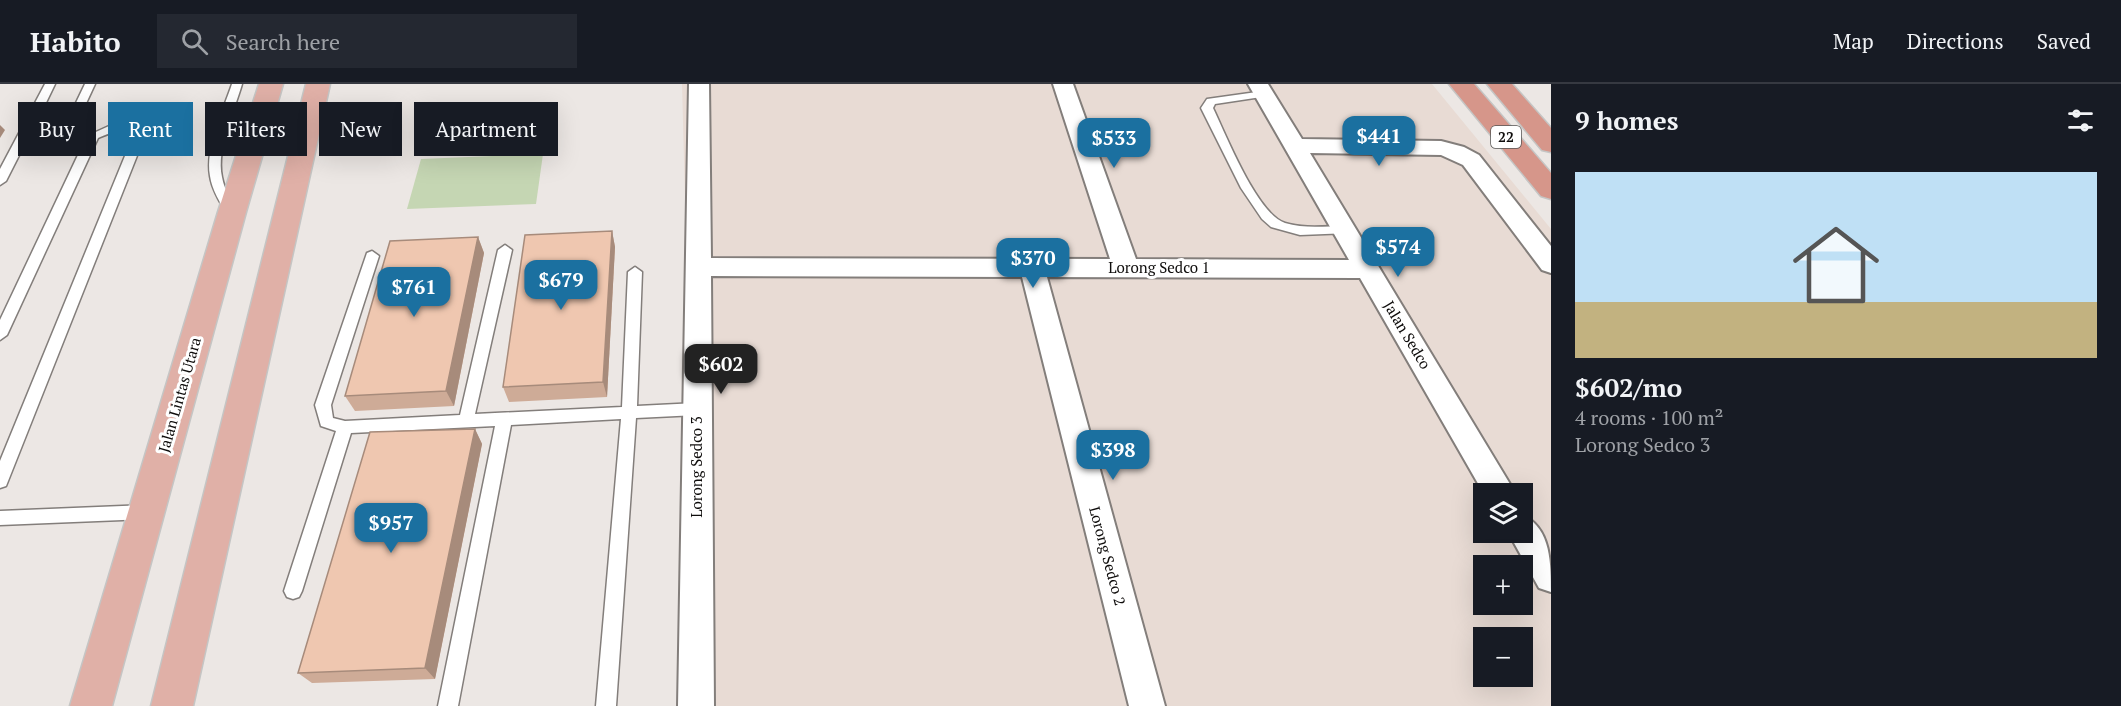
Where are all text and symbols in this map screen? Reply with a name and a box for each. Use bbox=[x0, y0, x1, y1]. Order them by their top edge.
search box bbox=[157, 14, 577, 68]
text: Habito bbox=[30, 23, 121, 60]
icon: search bbox=[178, 25, 211, 58]
text: Search here bbox=[226, 27, 340, 56]
text: Map bbox=[1833, 27, 1874, 55]
text: Directions bbox=[1907, 27, 2004, 55]
text: Saved bbox=[2037, 27, 2091, 55]
chip: Buy bbox=[18, 102, 96, 156]
chip: Rent bbox=[108, 102, 193, 156]
chip: Filters bbox=[205, 102, 307, 156]
chip: New bbox=[319, 102, 402, 156]
chip: Apartment bbox=[414, 102, 558, 156]
text: 9 homes bbox=[1575, 103, 1679, 137]
icon: filters bbox=[2064, 104, 2097, 137]
pin: $441 bbox=[1343, 116, 1415, 167]
pin: $533 bbox=[1078, 118, 1150, 169]
text: $441 bbox=[1356, 122, 1402, 149]
text: $533 bbox=[1091, 124, 1137, 151]
road number: 22 bbox=[1491, 126, 1521, 148]
icon: home bbox=[1782, 211, 1890, 319]
pin: $574 bbox=[1362, 227, 1434, 278]
text: $574 bbox=[1375, 233, 1421, 260]
pin: $370 bbox=[997, 238, 1069, 289]
text: $370 bbox=[1010, 244, 1056, 271]
street label: Lorong Sedco 1 bbox=[1108, 257, 1210, 277]
pin: $679 bbox=[525, 260, 597, 311]
text: $679 bbox=[538, 266, 584, 293]
pin: $761 bbox=[378, 267, 450, 318]
text: $761 bbox=[391, 273, 437, 300]
street label: Jalan Sedco bbox=[1380, 297, 1436, 372]
street label: Jalan Lintas Utara bbox=[153, 334, 205, 455]
pin: $602 bbox=[685, 344, 757, 395]
text: $602 bbox=[698, 350, 744, 377]
text: $602/mo bbox=[1575, 370, 1682, 404]
text: 4 rooms · 100 m² bbox=[1575, 404, 1723, 431]
street label: Lorong Sedco 3 bbox=[686, 416, 706, 518]
pin: $398 bbox=[1077, 430, 1149, 481]
text: Lorong Sedco 3 bbox=[1575, 431, 1710, 458]
text: $398 bbox=[1090, 436, 1136, 463]
map controls bbox=[1473, 483, 1533, 687]
button: layers bbox=[1473, 483, 1533, 543]
pin: $957 bbox=[355, 503, 427, 554]
street label: Lorong Sedco 2 bbox=[1085, 504, 1131, 607]
text: $957 bbox=[368, 509, 414, 536]
button: + bbox=[1473, 555, 1533, 615]
button: − bbox=[1473, 627, 1533, 687]

